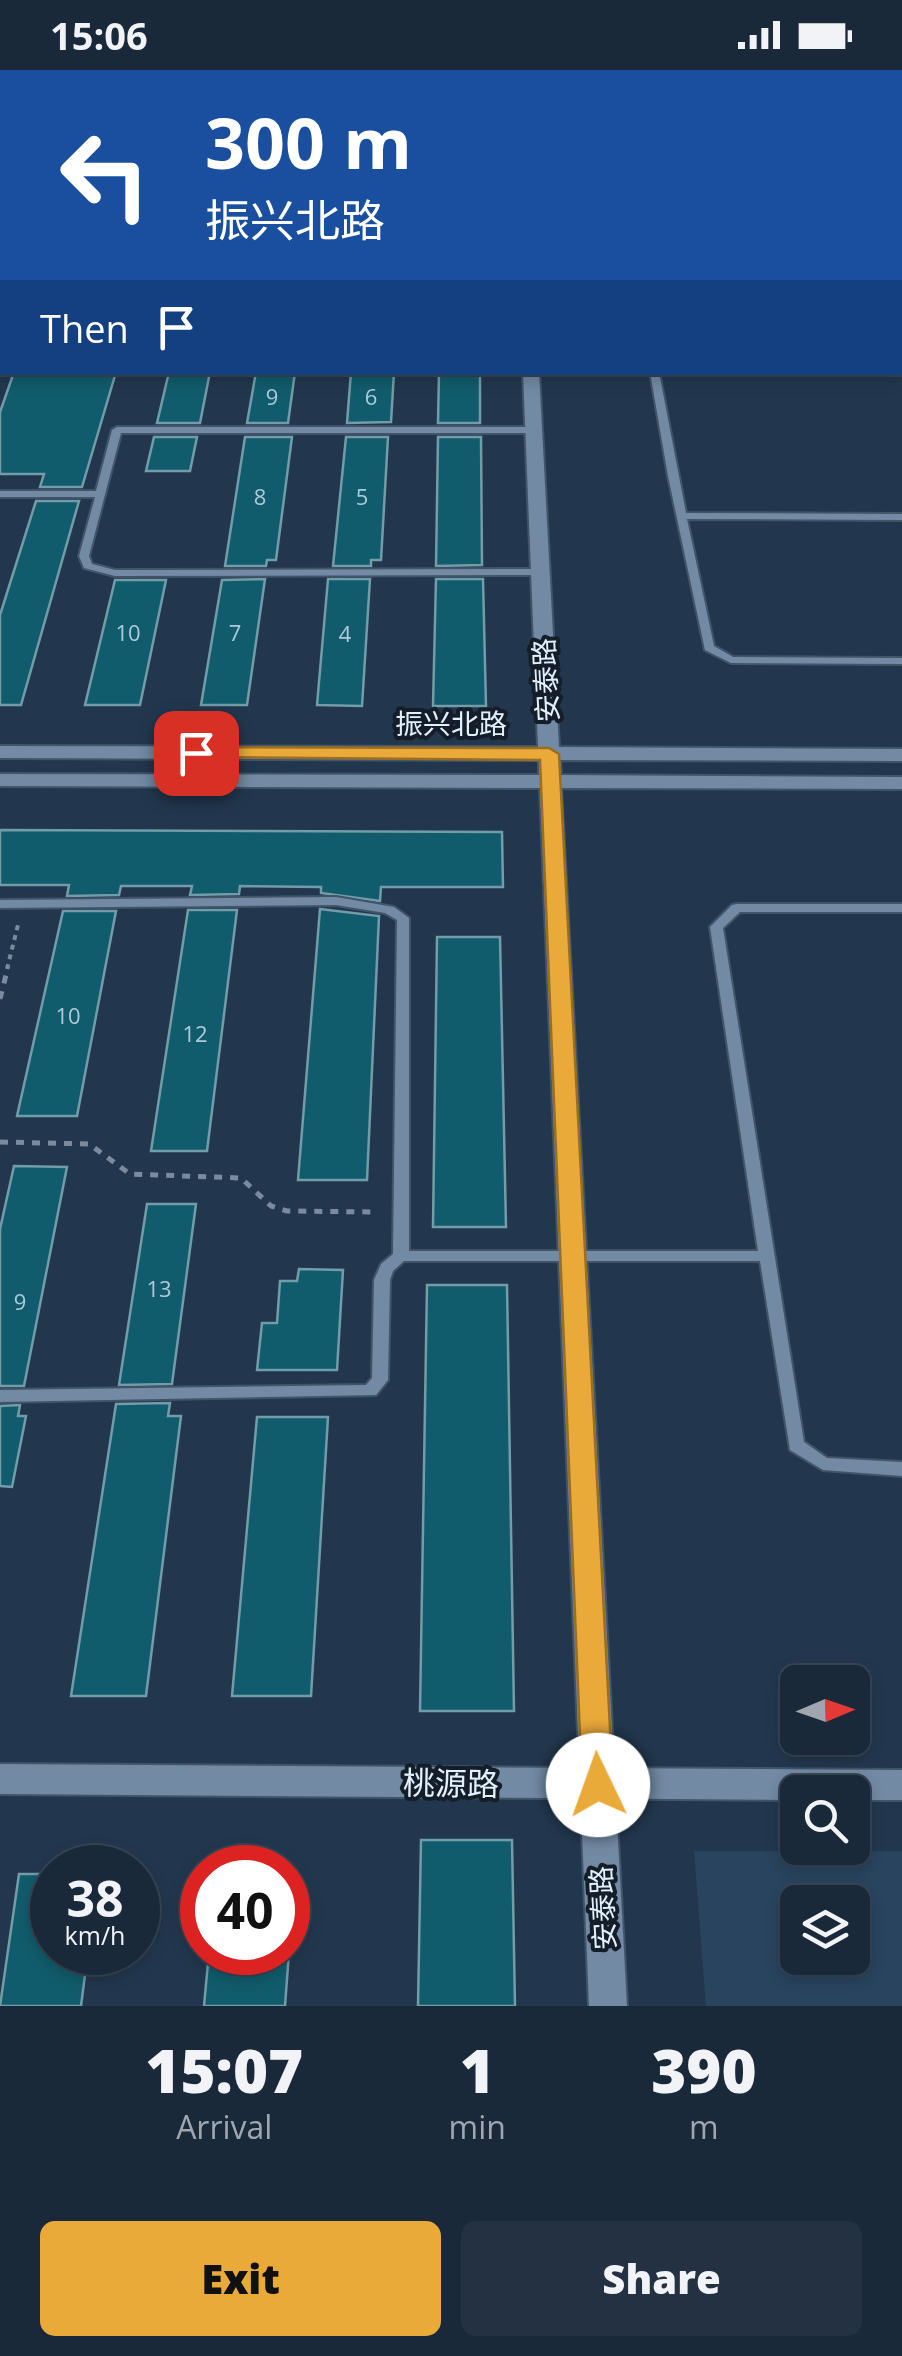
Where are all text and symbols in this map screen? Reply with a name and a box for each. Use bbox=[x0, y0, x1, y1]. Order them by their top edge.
text: 15:06 bbox=[50, 9, 148, 61]
text: 300 m bbox=[205, 94, 412, 190]
icon: left bbox=[40, 110, 170, 240]
text: 振兴北路 bbox=[205, 189, 385, 250]
icon: arrive bbox=[149, 300, 204, 355]
text: Then bbox=[40, 302, 129, 354]
house number: 9 bbox=[266, 381, 278, 411]
house number: 6 bbox=[365, 381, 377, 411]
house number: 8 bbox=[254, 481, 266, 511]
house number: 5 bbox=[356, 481, 368, 511]
house number: 10 bbox=[115, 617, 141, 647]
house number: 7 bbox=[229, 617, 241, 647]
house number: 4 bbox=[339, 618, 352, 648]
street label: 安泰路 bbox=[524, 637, 566, 723]
street label: 振兴北路 bbox=[395, 704, 507, 742]
pin bbox=[154, 711, 239, 796]
icon: arrive bbox=[169, 726, 224, 781]
house number: 10 bbox=[55, 1000, 81, 1030]
house number: 12 bbox=[182, 1018, 208, 1048]
house number: 13 bbox=[146, 1273, 172, 1303]
house number: 9 bbox=[14, 1286, 26, 1316]
north arrow bbox=[780, 1665, 870, 1755]
map controls bbox=[780, 1665, 870, 1975]
position arrow bbox=[546, 1733, 650, 1837]
street label: 桃源路 bbox=[403, 1760, 499, 1805]
button: search bbox=[780, 1775, 870, 1865]
speed limit sign: 40 bbox=[180, 1845, 310, 1975]
text: 38 bbox=[66, 1864, 124, 1932]
street label: 安泰路 bbox=[581, 1865, 623, 1951]
button: layers bbox=[780, 1885, 870, 1975]
text: km/h bbox=[65, 1918, 125, 1952]
text: 15:07 bbox=[145, 2029, 303, 2111]
text: 1 bbox=[460, 2029, 495, 2111]
text: 390 bbox=[651, 2029, 757, 2111]
text: Arrival bbox=[176, 2105, 272, 2148]
text: min bbox=[449, 2105, 506, 2148]
text: m bbox=[689, 2105, 719, 2148]
button: Exit bbox=[40, 2221, 441, 2336]
button: Share bbox=[461, 2221, 862, 2336]

